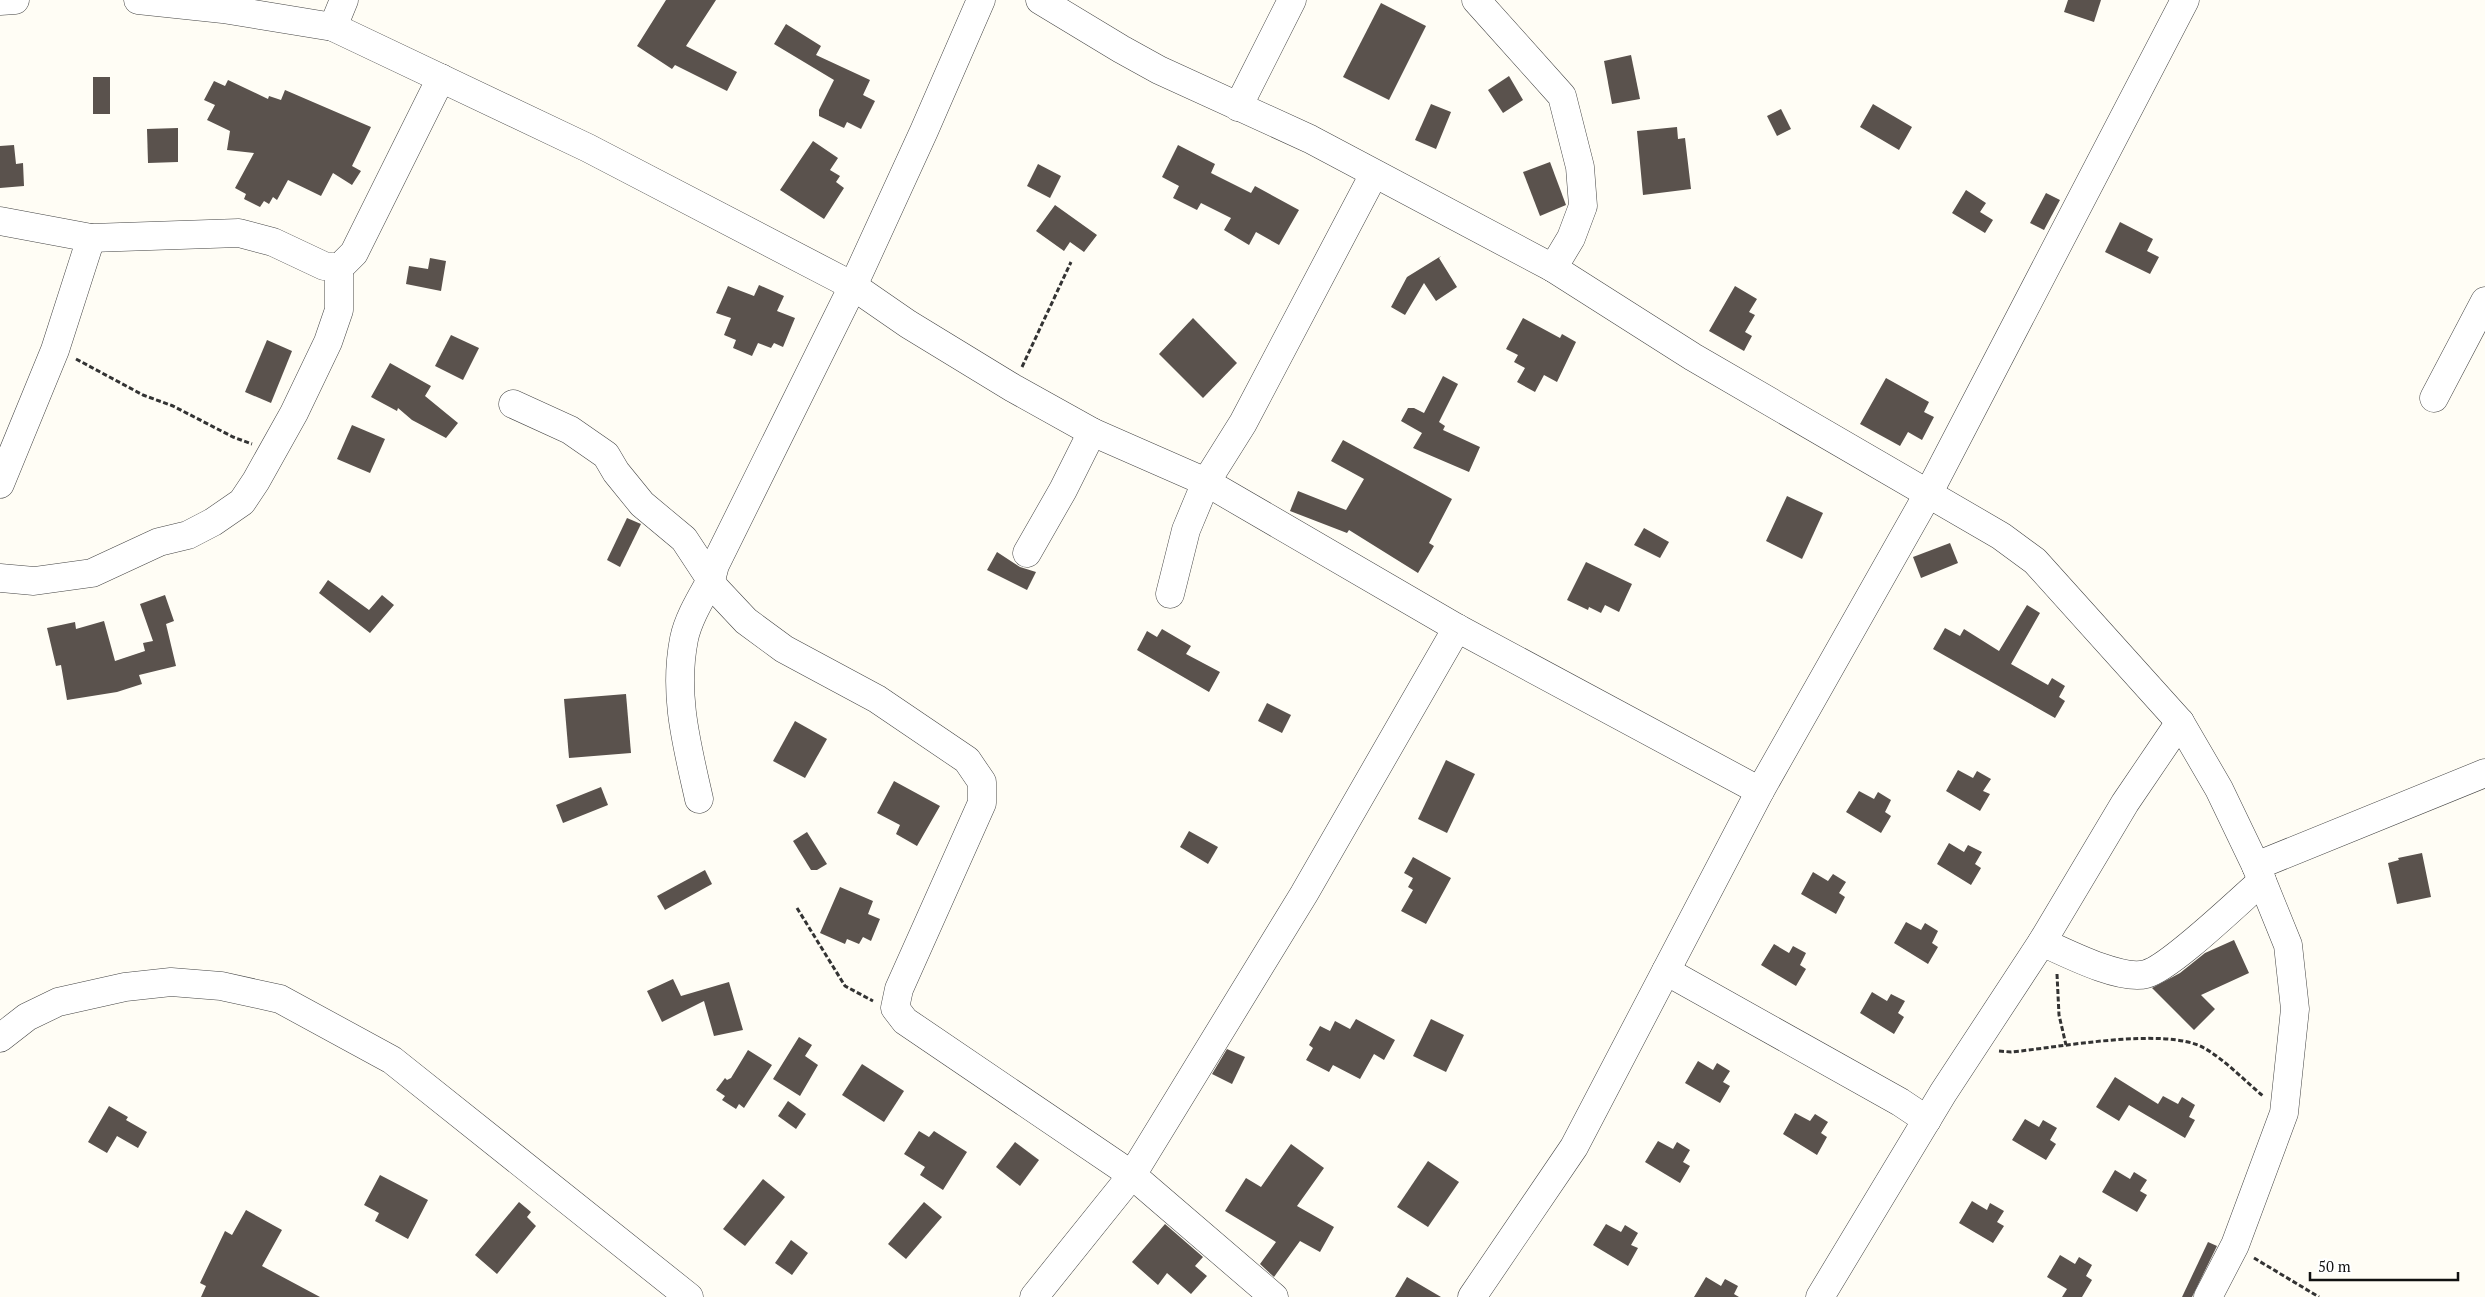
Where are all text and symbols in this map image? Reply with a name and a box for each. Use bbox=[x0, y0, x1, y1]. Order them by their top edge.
scale bar bbox=[2310, 1250, 2458, 1282]
text: 50 m bbox=[2318, 1256, 2351, 1276]

